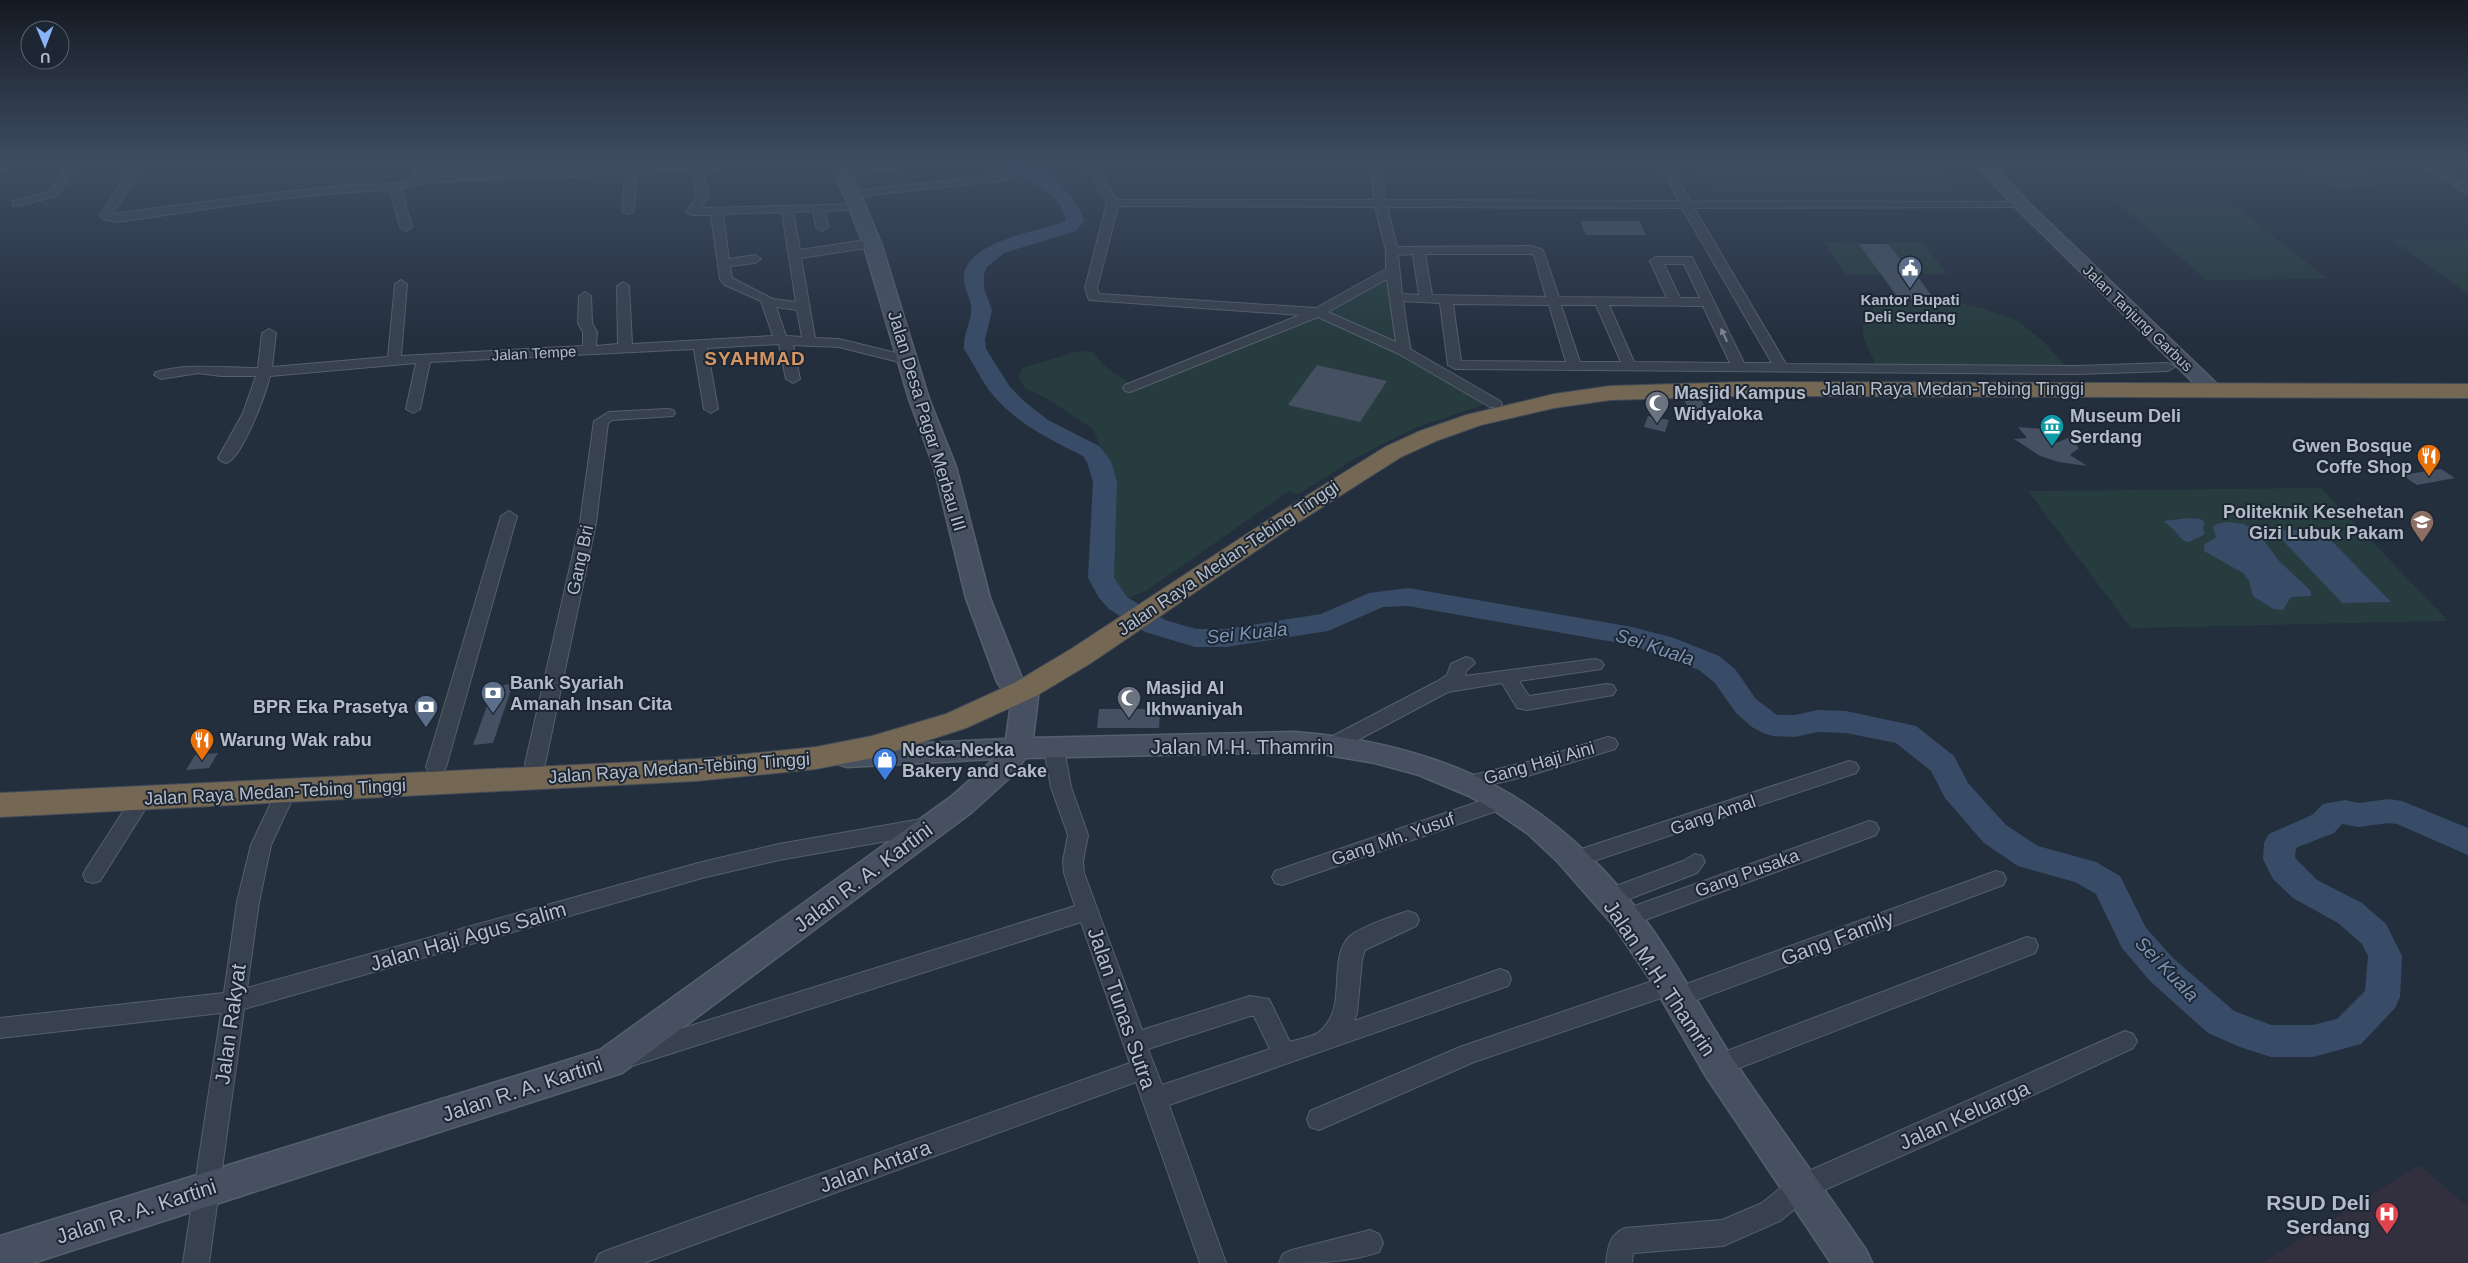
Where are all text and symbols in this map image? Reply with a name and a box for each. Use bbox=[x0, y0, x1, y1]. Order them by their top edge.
north arrow bbox=[20, 20, 70, 70]
text: U bbox=[40, 50, 50, 66]
public building icon: Kantor Bupati Deli Serdang bbox=[1897, 255, 1923, 289]
street label: Jalan Tanjung Garbus bbox=[2080, 261, 2196, 375]
place label: Kantor Bupati Deli Serdang bbox=[1860, 291, 1960, 325]
street label: Jalan Desa Pagar Merbau III bbox=[884, 309, 970, 533]
one-way arrow bbox=[1719, 328, 1727, 342]
street label: Jalan Tempe bbox=[491, 342, 577, 364]
district label: SYAHMAD bbox=[704, 348, 806, 369]
street label: Jalan Raya Medan-Tebing Tinggi bbox=[1822, 379, 2084, 399]
place label: Masjid Kampus Widyaloka bbox=[1674, 383, 1806, 424]
mosque icon: Masjid Kampus Widyaloka bbox=[1644, 390, 1670, 424]
place label: Museum Deli Serdang bbox=[2070, 406, 2181, 447]
museum icon: Museum Deli Serdang bbox=[2039, 413, 2065, 447]
place label: Gwen Bosque Coffe Shop bbox=[2292, 436, 2412, 477]
restaurant icon: Gwen Bosque Coffe Shop bbox=[2416, 443, 2442, 477]
street label: Jalan Raya Medan-Tebing Tinggi bbox=[1114, 476, 1342, 640]
place label: Politeknik Kesehetan Gizi Lubuk Pakam bbox=[2223, 502, 2404, 543]
school or university icon: Politeknik Kesehetan Gizi Lubuk Pakam bbox=[2409, 509, 2435, 543]
street label: Gang Bri bbox=[563, 523, 597, 597]
water label: Sei Kuala bbox=[1205, 618, 1289, 648]
water label: Sei Kuala bbox=[1613, 624, 1697, 670]
place label: Bank Syariah Amanah Insan Cita bbox=[510, 673, 673, 714]
place label: Masjid Al Ikhwaniyah bbox=[1146, 678, 1243, 719]
bank icon: Bank Syariah Amanah Insan Cita bbox=[480, 680, 506, 714]
mosque icon: Masjid Al Ikhwaniyah bbox=[1116, 685, 1142, 719]
bank icon: BPR Eka Prasetya bbox=[413, 694, 439, 728]
place label: BPR Eka Prasetya bbox=[253, 697, 409, 717]
restaurant icon: Warung Wak rabu bbox=[189, 727, 215, 761]
place label: Warung Wak rabu bbox=[220, 730, 372, 750]
street label: Jalan M.H. Thamrin bbox=[1151, 735, 1333, 758]
street label: Gang Haji Aini bbox=[1481, 738, 1597, 788]
place label: Necka-Necka Bakery and Cake bbox=[902, 740, 1047, 781]
shop icon: Necka-Necka Bakery and Cake bbox=[872, 747, 898, 781]
street label: Jalan Raya Medan-Tebing Tinggi bbox=[548, 749, 810, 787]
street label: Jalan Raya Medan-Tebing Tinggi bbox=[144, 775, 406, 809]
street label: Gang Amal bbox=[1668, 791, 1758, 839]
street label: Gang Mh. Yusuf bbox=[1329, 808, 1458, 869]
street label: Jalan R. A. Kartini bbox=[789, 818, 937, 936]
street label: Gang Pusaka bbox=[1692, 845, 1803, 901]
street label: Jalan M.H. Thamrin bbox=[1599, 896, 1721, 1060]
street label: Jalan Haji Agus Salim bbox=[367, 897, 569, 975]
street label: Gang Family bbox=[1777, 906, 1897, 970]
street label: Jalan Tunas Sutra bbox=[1084, 924, 1161, 1092]
water label: Sei Kuala bbox=[2131, 932, 2203, 1006]
street label: Jalan Rakyat bbox=[210, 962, 250, 1086]
street label: Jalan R. A. Kartini bbox=[439, 1052, 605, 1126]
street label: Jalan Keluarga bbox=[1895, 1076, 2033, 1154]
street label: Jalan Antara bbox=[816, 1135, 934, 1197]
street label: Jalan R. A. Kartini bbox=[53, 1174, 219, 1248]
place label: RSUD Deli Serdang bbox=[2266, 1191, 2370, 1238]
hospital icon: RSUD Deli Serdang bbox=[2374, 1201, 2400, 1235]

